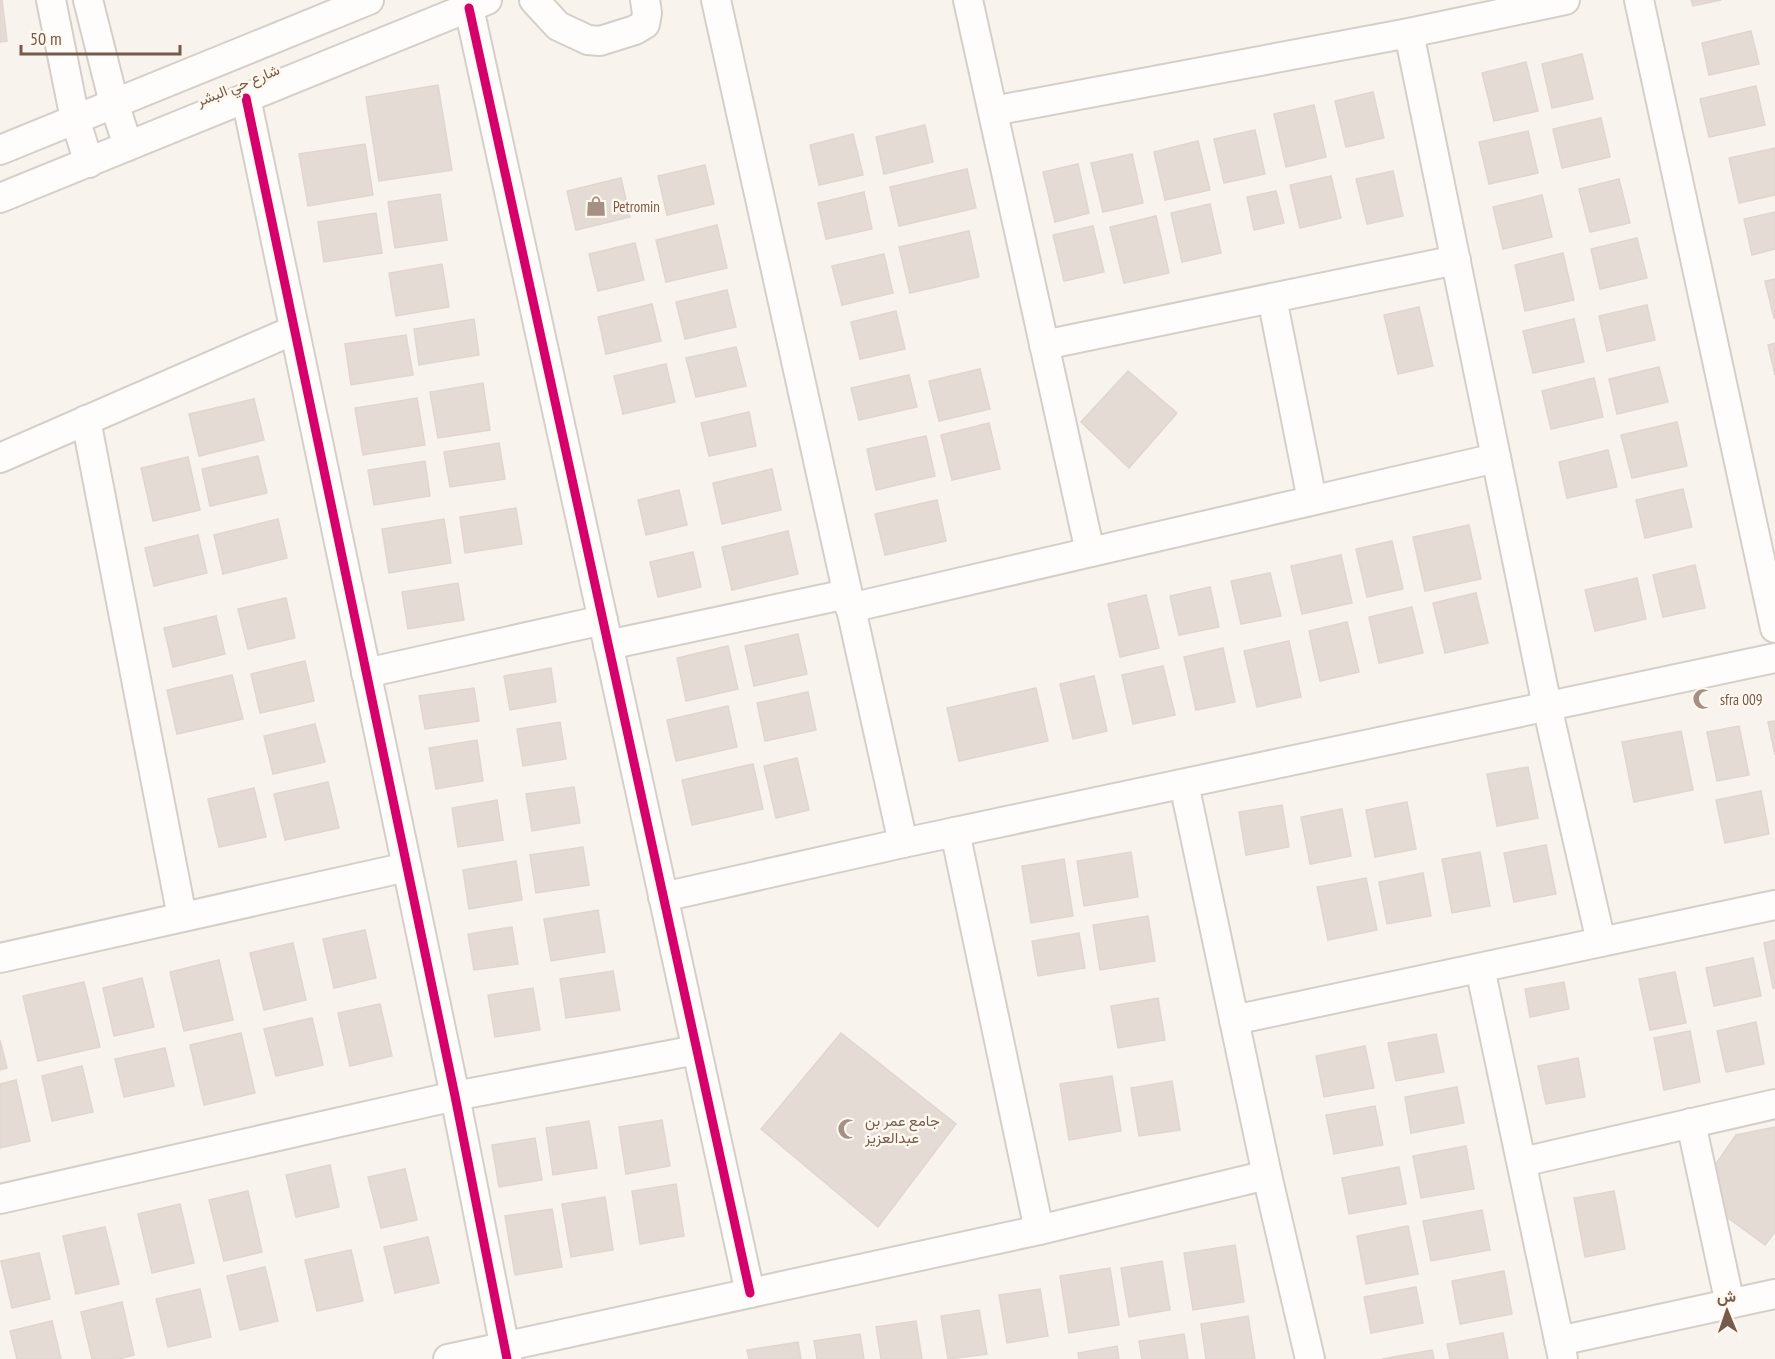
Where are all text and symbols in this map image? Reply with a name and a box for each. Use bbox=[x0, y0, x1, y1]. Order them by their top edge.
scale bar bbox=[21, 18, 180, 56]
text: 50 m bbox=[30, 27, 62, 50]
street label: شارع حي البشر bbox=[193, 60, 284, 114]
shop icon: Petromin bbox=[584, 194, 608, 218]
place label: Petromin bbox=[613, 197, 660, 216]
mosque icon: sfra 009 bbox=[1691, 687, 1715, 711]
place label: sfra 009 bbox=[1720, 690, 1762, 709]
place label: جامع عمر بن عبدالعزيز bbox=[864, 1111, 940, 1147]
mosque icon: جامع عمر بن عبدالعزيز bbox=[836, 1117, 860, 1141]
north arrow bbox=[1697, 1281, 1757, 1341]
text: ش bbox=[1717, 1286, 1736, 1306]

